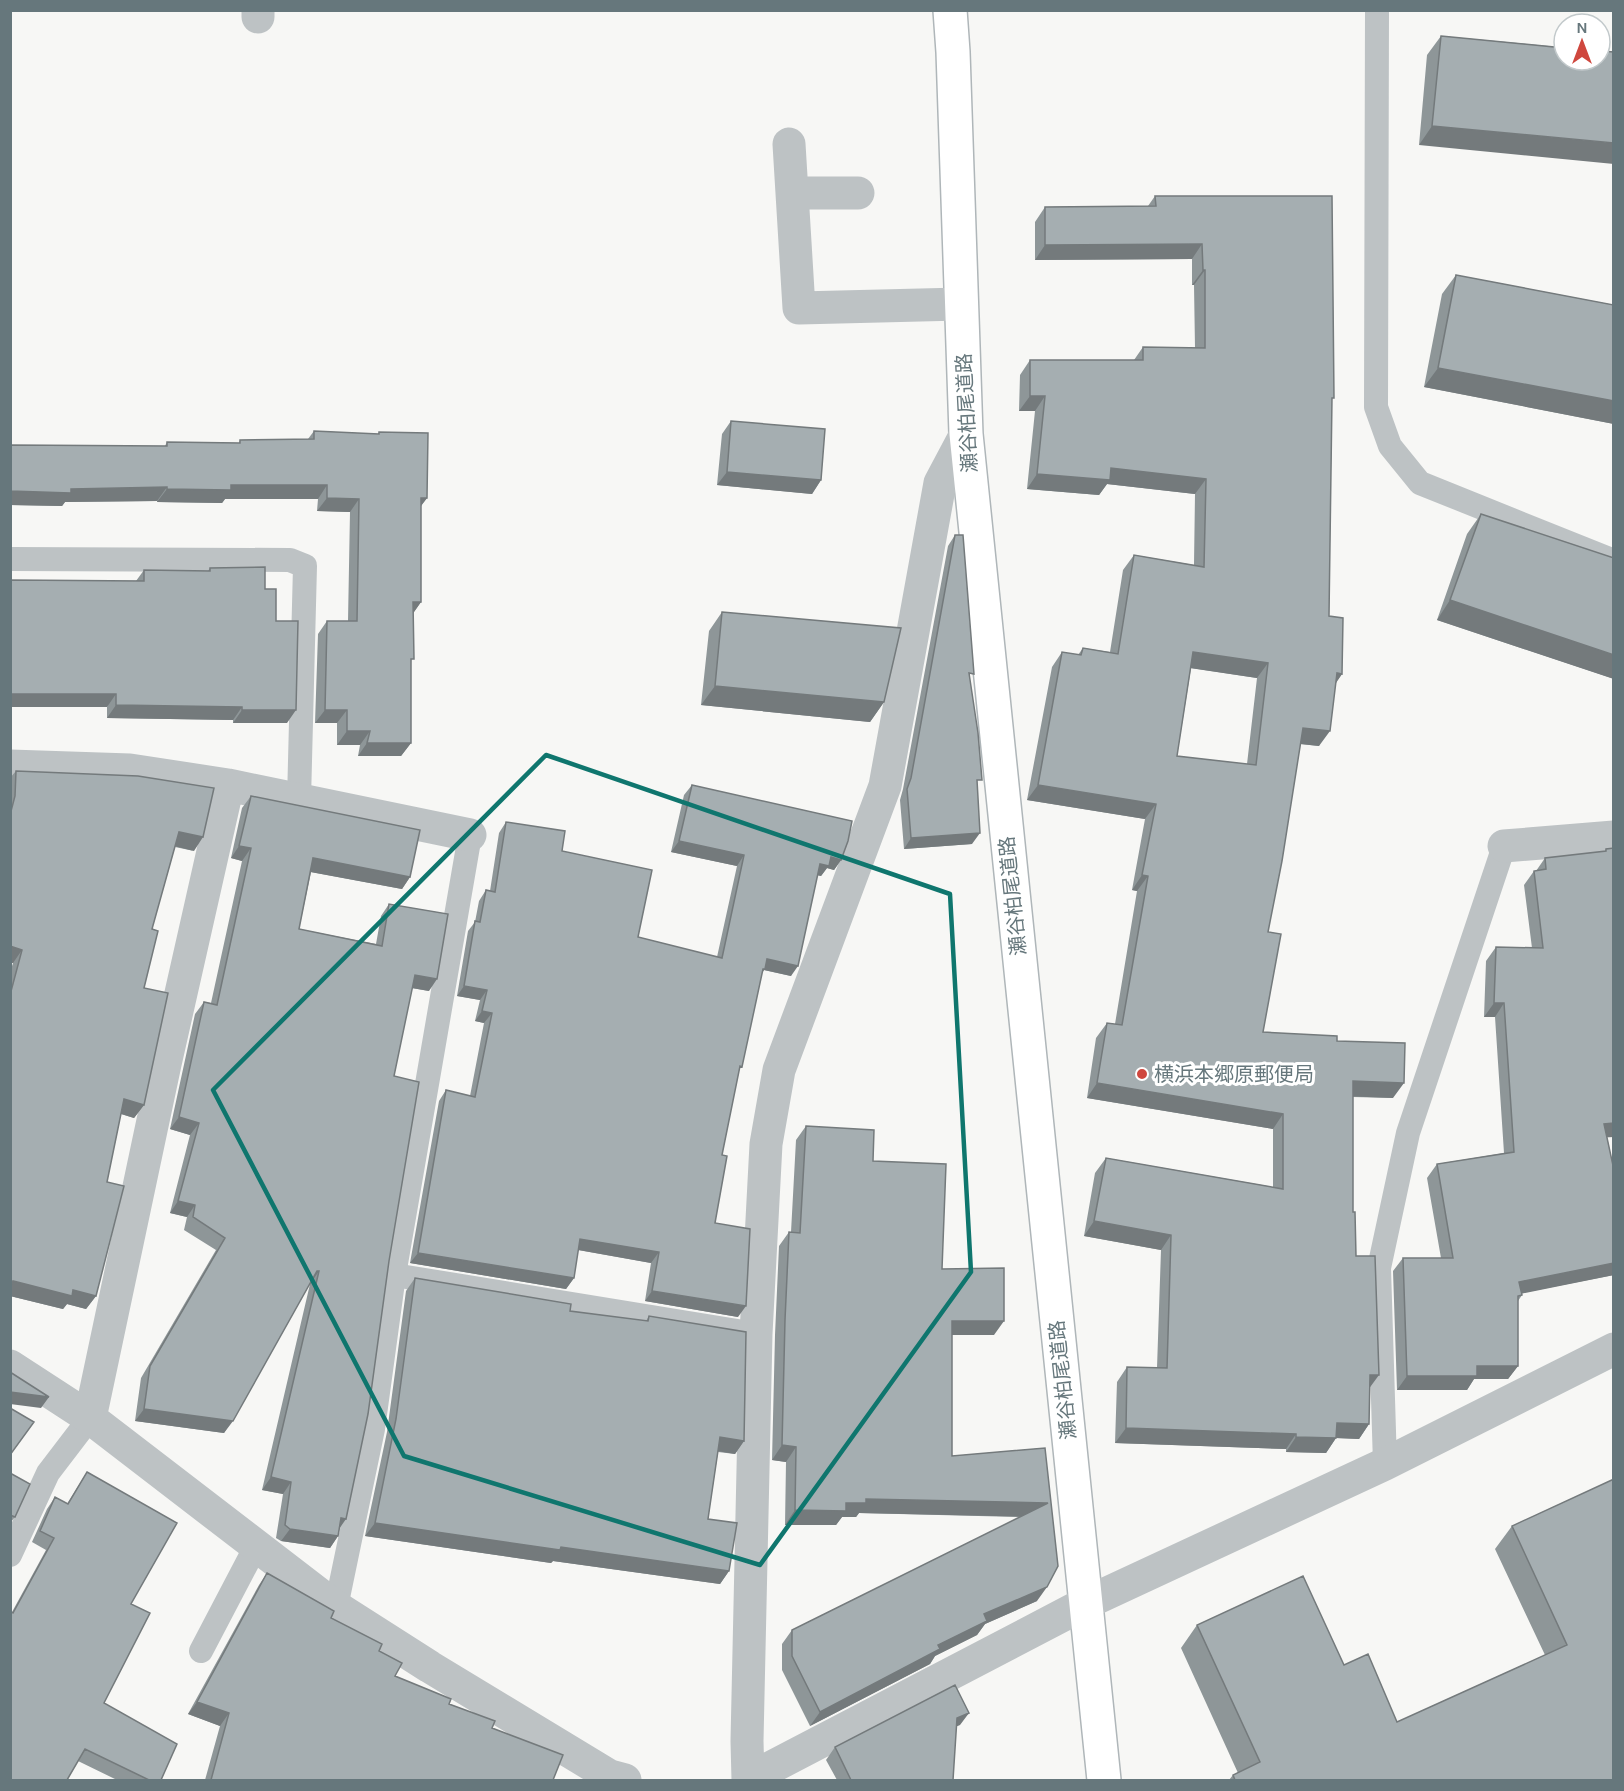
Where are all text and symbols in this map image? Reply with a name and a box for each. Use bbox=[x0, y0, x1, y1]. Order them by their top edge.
north arrow bbox=[1552, 12, 1612, 72]
text: N bbox=[1576, 18, 1588, 37]
street label: 瀬谷柏尾道路 bbox=[952, 352, 982, 474]
street label: 瀬谷柏尾道路 bbox=[995, 835, 1031, 957]
place label: 横浜本郷原郵便局 bbox=[1154, 1063, 1314, 1086]
marker: 横浜本郷原郵便局 bbox=[1135, 1067, 1149, 1081]
street label: 瀬谷柏尾道路 bbox=[1045, 1319, 1081, 1441]

